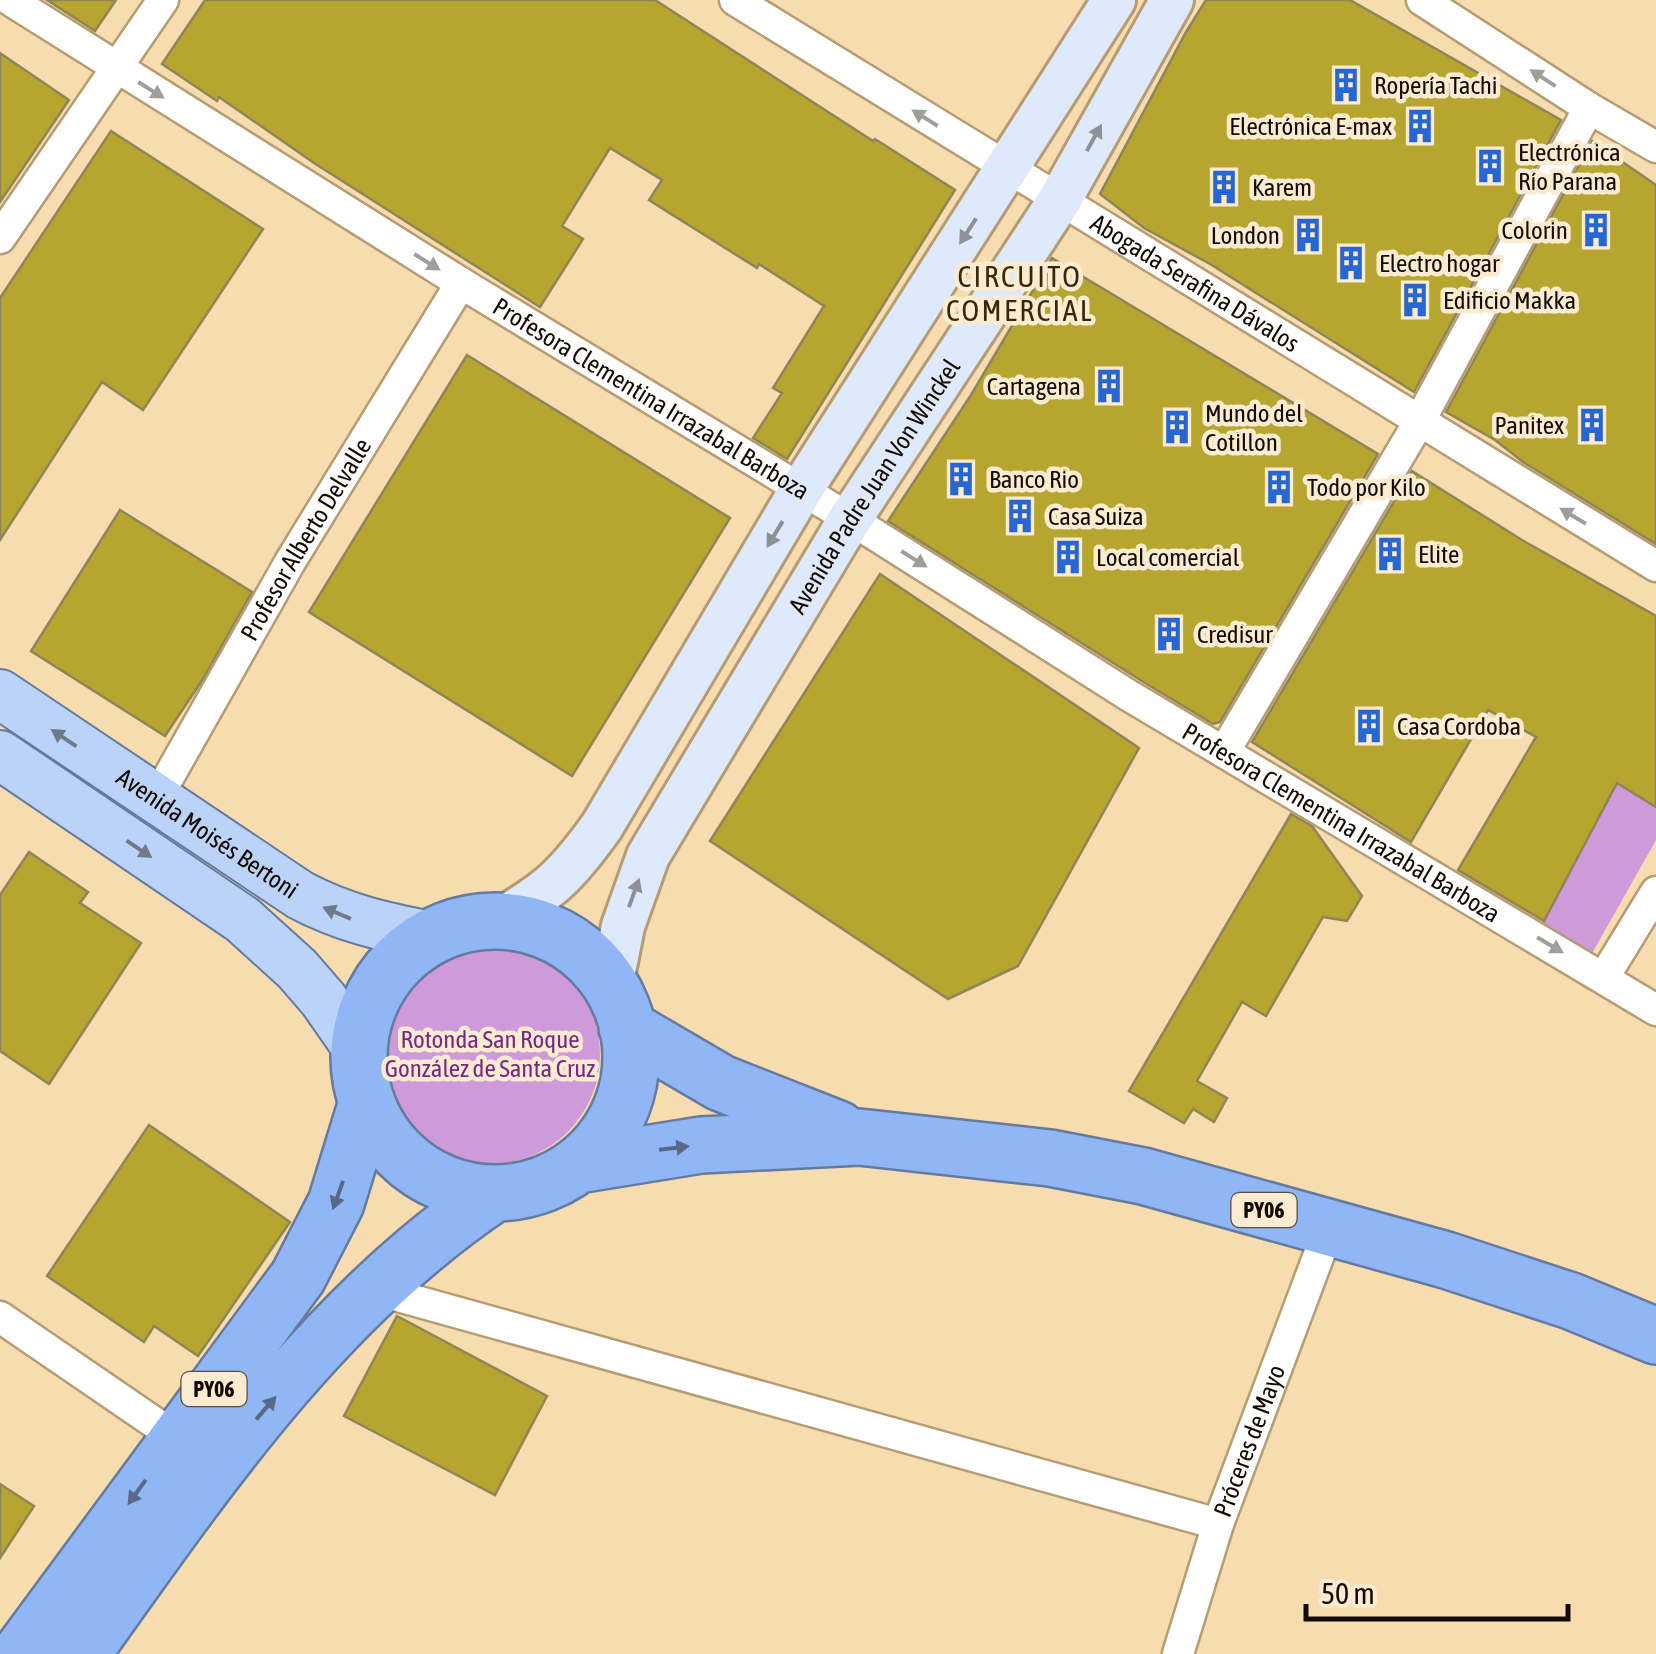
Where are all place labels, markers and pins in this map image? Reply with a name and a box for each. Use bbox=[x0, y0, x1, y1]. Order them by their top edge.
building icon: Ropería Tachi bbox=[1327, 66, 1365, 104]
place label: Ropería Tachi bbox=[1374, 71, 1498, 99]
building icon: Electrónica E-max bbox=[1401, 107, 1439, 145]
place label: Electrónica E-max bbox=[1229, 112, 1392, 140]
place label: Electrónica Río Parana bbox=[1518, 138, 1621, 195]
building icon: Electrónica Río Parana bbox=[1471, 147, 1509, 185]
building icon: Karem bbox=[1205, 168, 1243, 206]
place label: Karem bbox=[1252, 173, 1312, 201]
building icon: Colorin bbox=[1577, 211, 1615, 249]
building icon: London bbox=[1289, 216, 1327, 254]
place label: Colorin bbox=[1502, 216, 1568, 244]
place label: London bbox=[1211, 221, 1280, 249]
building icon: Electro hogar bbox=[1332, 244, 1370, 282]
place label: Electro hogar bbox=[1379, 249, 1500, 277]
building icon: Edificio Makka bbox=[1396, 281, 1434, 319]
place label: Edificio Makka bbox=[1443, 286, 1576, 314]
building icon: Cartagena bbox=[1090, 367, 1128, 405]
place label: Cartagena bbox=[987, 372, 1081, 400]
place label: Mundo del Cotillon bbox=[1205, 399, 1303, 456]
building icon: Panitex bbox=[1573, 406, 1611, 444]
building icon: Mundo del Cotillon bbox=[1158, 408, 1196, 446]
place label: Panitex bbox=[1495, 411, 1564, 439]
building icon: Banco Rio bbox=[942, 460, 980, 498]
place label: Banco Rio bbox=[989, 465, 1079, 493]
building icon: Todo por Kilo bbox=[1260, 468, 1298, 506]
place label: Todo por Kilo bbox=[1307, 473, 1426, 501]
building icon: Casa Suiza bbox=[1001, 497, 1039, 535]
place label: Casa Suiza bbox=[1048, 502, 1144, 530]
building icon: Elite bbox=[1371, 535, 1409, 573]
building icon: Local comercial bbox=[1049, 538, 1087, 576]
place label: Elite bbox=[1418, 540, 1459, 568]
place label: Local comercial bbox=[1096, 543, 1240, 571]
building icon: Credisur bbox=[1150, 615, 1188, 653]
place label: Credisur bbox=[1197, 620, 1273, 648]
building icon: Casa Cordoba bbox=[1350, 707, 1388, 745]
place label: Casa Cordoba bbox=[1397, 712, 1521, 740]

